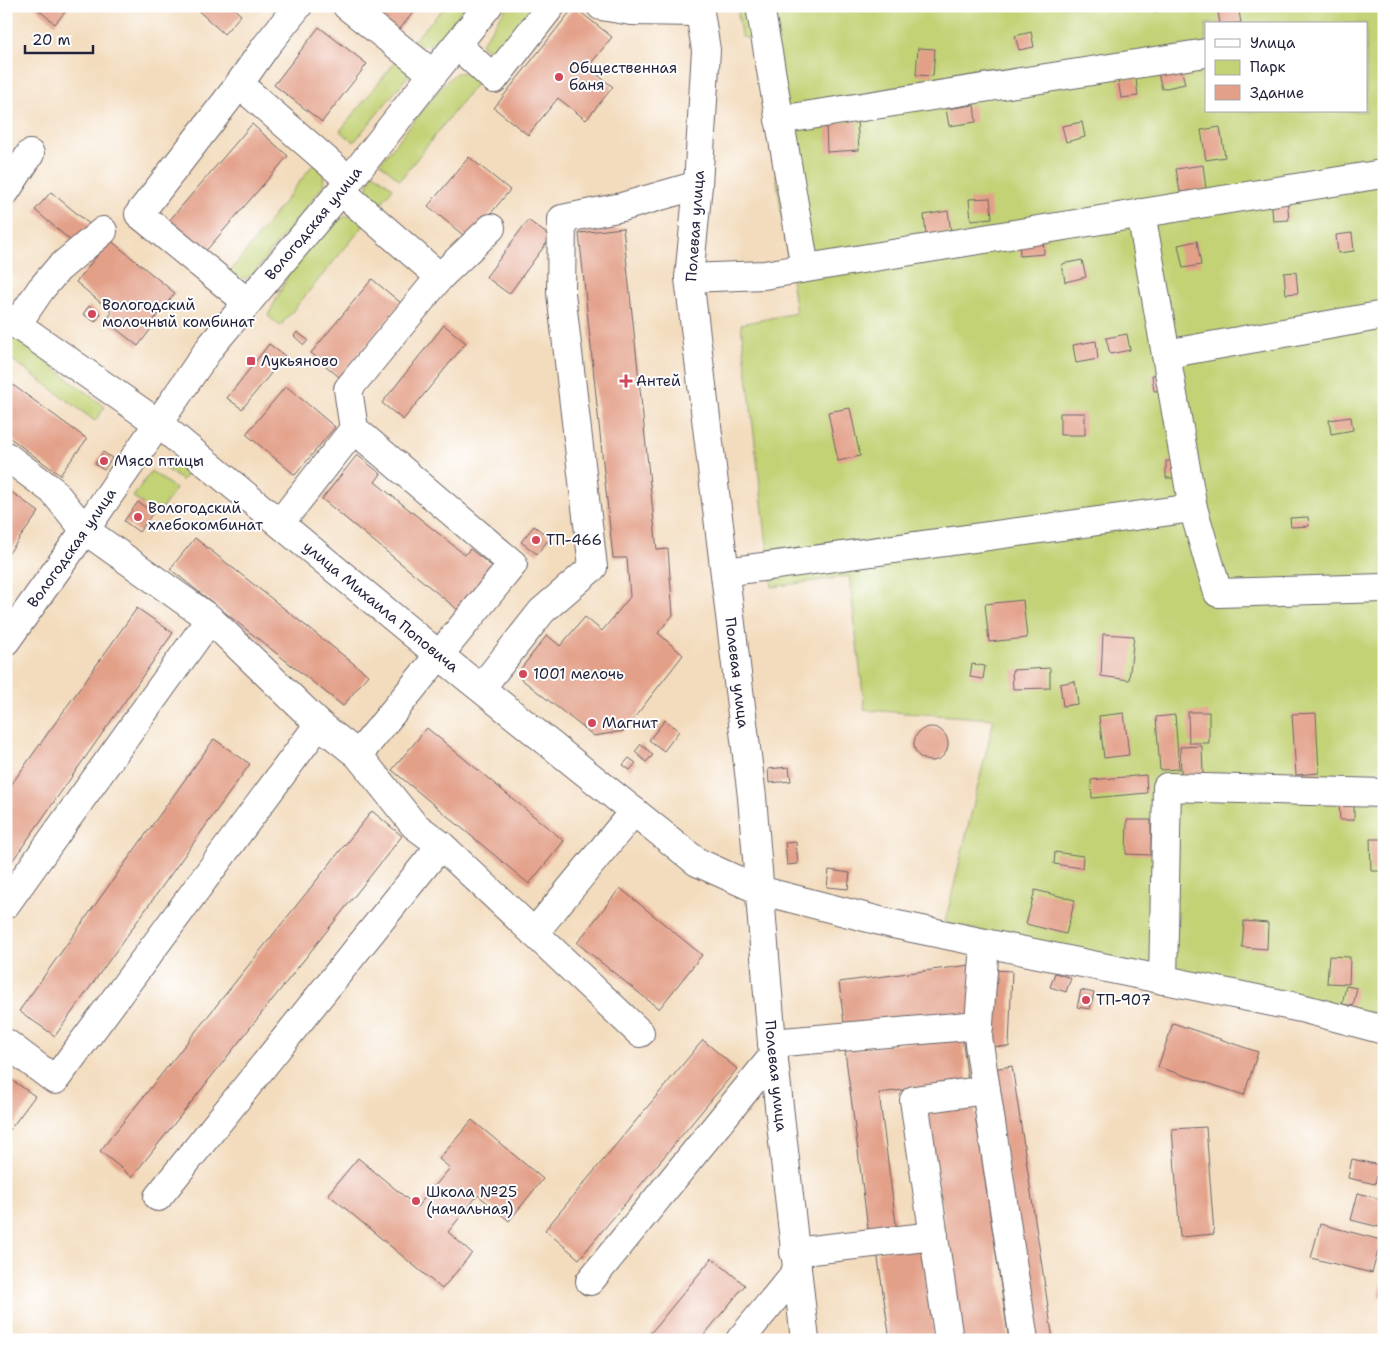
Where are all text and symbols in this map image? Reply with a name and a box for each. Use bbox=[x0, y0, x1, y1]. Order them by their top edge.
scale bar bbox=[25, 22, 92, 54]
legend bbox=[1205, 22, 1368, 112]
text: 20 m bbox=[32, 30, 71, 50]
text: Улица bbox=[1250, 33, 1296, 53]
text: Парк bbox=[1250, 57, 1286, 77]
place label: Общественная баня bbox=[569, 58, 677, 95]
marker: Общественная баня bbox=[553, 71, 565, 83]
text: Здание bbox=[1250, 83, 1304, 103]
street label: Вологодская улица bbox=[260, 162, 367, 284]
street label: Полевая улица bbox=[681, 169, 709, 282]
place label: Вологодский молочный комбинат bbox=[102, 295, 255, 332]
marker: Вологодский молочный комбинат bbox=[86, 308, 98, 320]
place label: Лукьяново bbox=[261, 351, 338, 371]
marker: Лукьяново bbox=[245, 355, 257, 367]
place label: Антей bbox=[636, 371, 681, 391]
marker: Антей bbox=[620, 375, 632, 387]
place label: Мясо птицы bbox=[114, 451, 204, 471]
marker: Мясо птицы bbox=[98, 455, 110, 467]
street label: Вологодская улица bbox=[23, 484, 121, 612]
place label: Вологодский хлебокомбинат bbox=[148, 498, 263, 535]
marker: Вологодский хлебокомбинат bbox=[132, 511, 144, 523]
place label: ТП-466 bbox=[546, 530, 602, 550]
marker: ТП-466 bbox=[530, 534, 542, 546]
street label: улица Михаила Поповича bbox=[299, 537, 463, 677]
street label: Полевая улица bbox=[720, 616, 754, 730]
place label: 1001 мелочь bbox=[533, 664, 624, 684]
marker: 1001 мелочь bbox=[517, 668, 529, 680]
place label: Магнит bbox=[602, 713, 658, 733]
marker: Магнит bbox=[586, 717, 598, 729]
place label: ТП-907 bbox=[1096, 990, 1151, 1010]
marker: ТП-907 bbox=[1080, 994, 1092, 1006]
street label: Полевая улица bbox=[760, 1020, 792, 1133]
place label: Школа №25 (начальная) bbox=[426, 1182, 517, 1219]
marker: Школа №25 (начальная) bbox=[410, 1195, 422, 1207]

